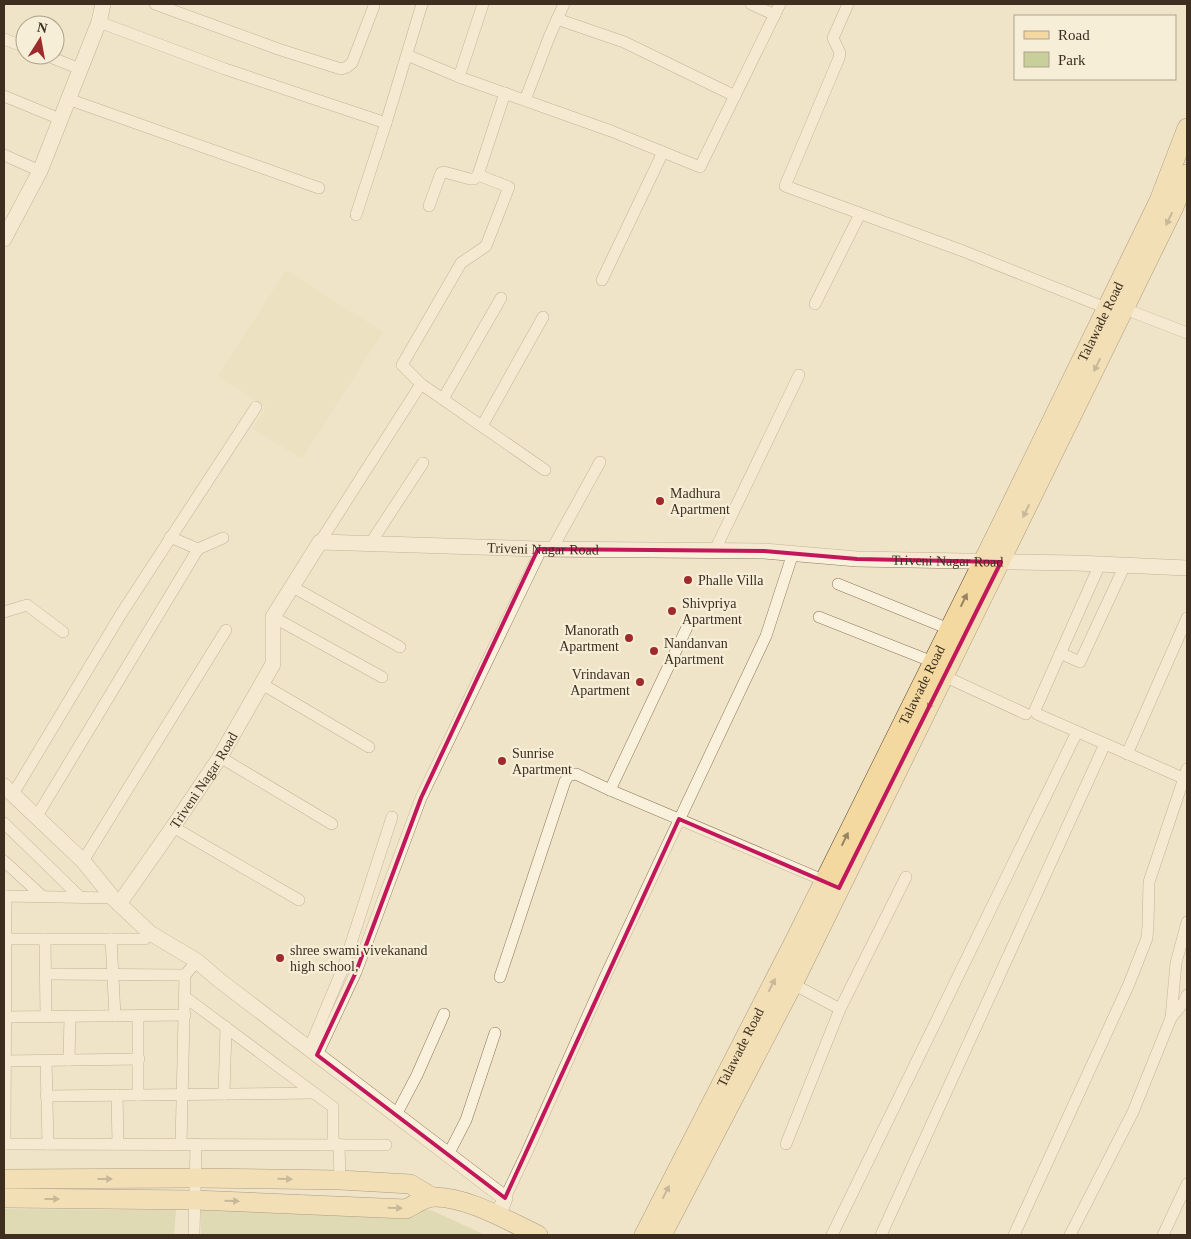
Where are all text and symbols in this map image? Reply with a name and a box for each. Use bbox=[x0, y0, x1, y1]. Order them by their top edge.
north arrow bbox=[15, 15, 65, 65]
legend bbox=[1014, 15, 1176, 80]
text: N bbox=[36, 19, 49, 36]
text: Road bbox=[1058, 27, 1090, 43]
text: Park bbox=[1058, 52, 1086, 68]
one-way arrow bbox=[1165, 212, 1173, 226]
street label: Talawade Road bbox=[1075, 280, 1126, 364]
one-way arrow bbox=[1093, 358, 1101, 372]
place label: Madhura Apartment bbox=[670, 486, 730, 517]
marker: Madhura Apartment bbox=[654, 495, 666, 507]
one-way arrow bbox=[1022, 504, 1030, 518]
street label: Triveni Nagar Road bbox=[487, 540, 599, 558]
street label: Triveni Nagar Road bbox=[892, 553, 1003, 570]
place label: Phalle Villa bbox=[698, 573, 764, 588]
marker: Phalle Villa bbox=[682, 574, 694, 586]
one-way arrow bbox=[960, 593, 968, 607]
place label: Shivpriya Apartment bbox=[682, 596, 742, 627]
marker: Shivpriya Apartment bbox=[666, 605, 678, 617]
place label: Manorath Apartment bbox=[559, 623, 619, 654]
marker: Manorath Apartment bbox=[623, 632, 635, 644]
place label: Nandanvan Apartment bbox=[664, 636, 728, 667]
street label: Talawade Road bbox=[896, 643, 948, 727]
marker: Nandanvan Apartment bbox=[648, 645, 660, 657]
place label: Vrindavan Apartment bbox=[570, 667, 630, 698]
marker: Vrindavan Apartment bbox=[634, 676, 646, 688]
one-way arrow bbox=[927, 696, 935, 711]
street label: Triveni Nagar Road bbox=[167, 730, 241, 831]
place label: Sunrise Apartment bbox=[512, 746, 572, 777]
marker: Sunrise Apartment bbox=[496, 755, 508, 767]
one-way arrow bbox=[841, 832, 849, 847]
place label: shree swami vivekanand high school, bbox=[290, 943, 428, 974]
marker: shree swami vivekanand high school, bbox=[274, 952, 286, 964]
one-way arrow bbox=[768, 978, 776, 992]
street label: Talawade Road bbox=[714, 1005, 767, 1089]
one-way arrow bbox=[97, 1175, 113, 1183]
one-way arrow bbox=[277, 1175, 293, 1183]
one-way arrow bbox=[662, 1185, 670, 1199]
one-way arrow bbox=[45, 1195, 61, 1203]
one-way arrow bbox=[225, 1198, 241, 1206]
one-way arrow bbox=[387, 1205, 403, 1213]

